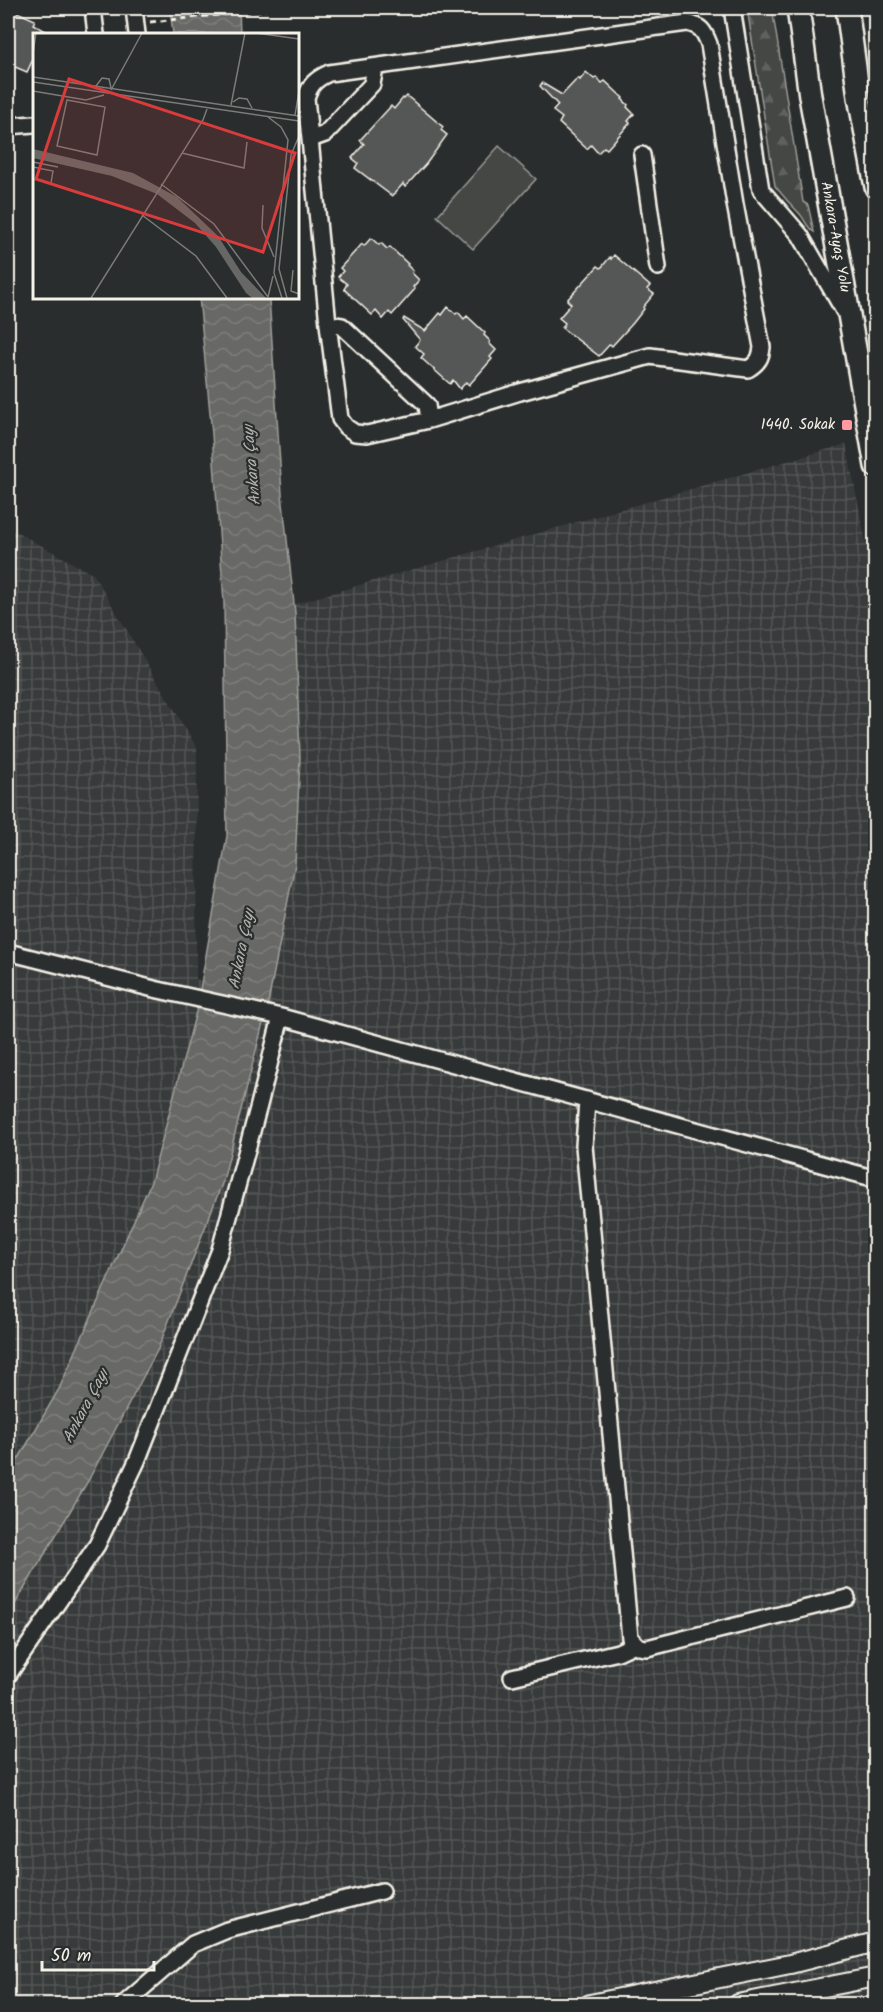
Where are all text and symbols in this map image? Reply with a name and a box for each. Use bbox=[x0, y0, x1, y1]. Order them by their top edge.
inset map bbox=[33, 33, 298, 298]
street label: Ankara-Ayaş Yolu bbox=[813, 180, 857, 294]
place label: 1440. Sokak bbox=[761, 413, 836, 437]
marker: 1440. Sokak bbox=[840, 418, 854, 432]
water label: Ankara Çayı bbox=[236, 422, 268, 507]
water label: Ankara Çayı bbox=[222, 905, 262, 991]
water label: Ankara Çayı bbox=[56, 1363, 117, 1448]
scale bar bbox=[42, 1934, 154, 1972]
text: 50 m bbox=[51, 1942, 91, 1971]

